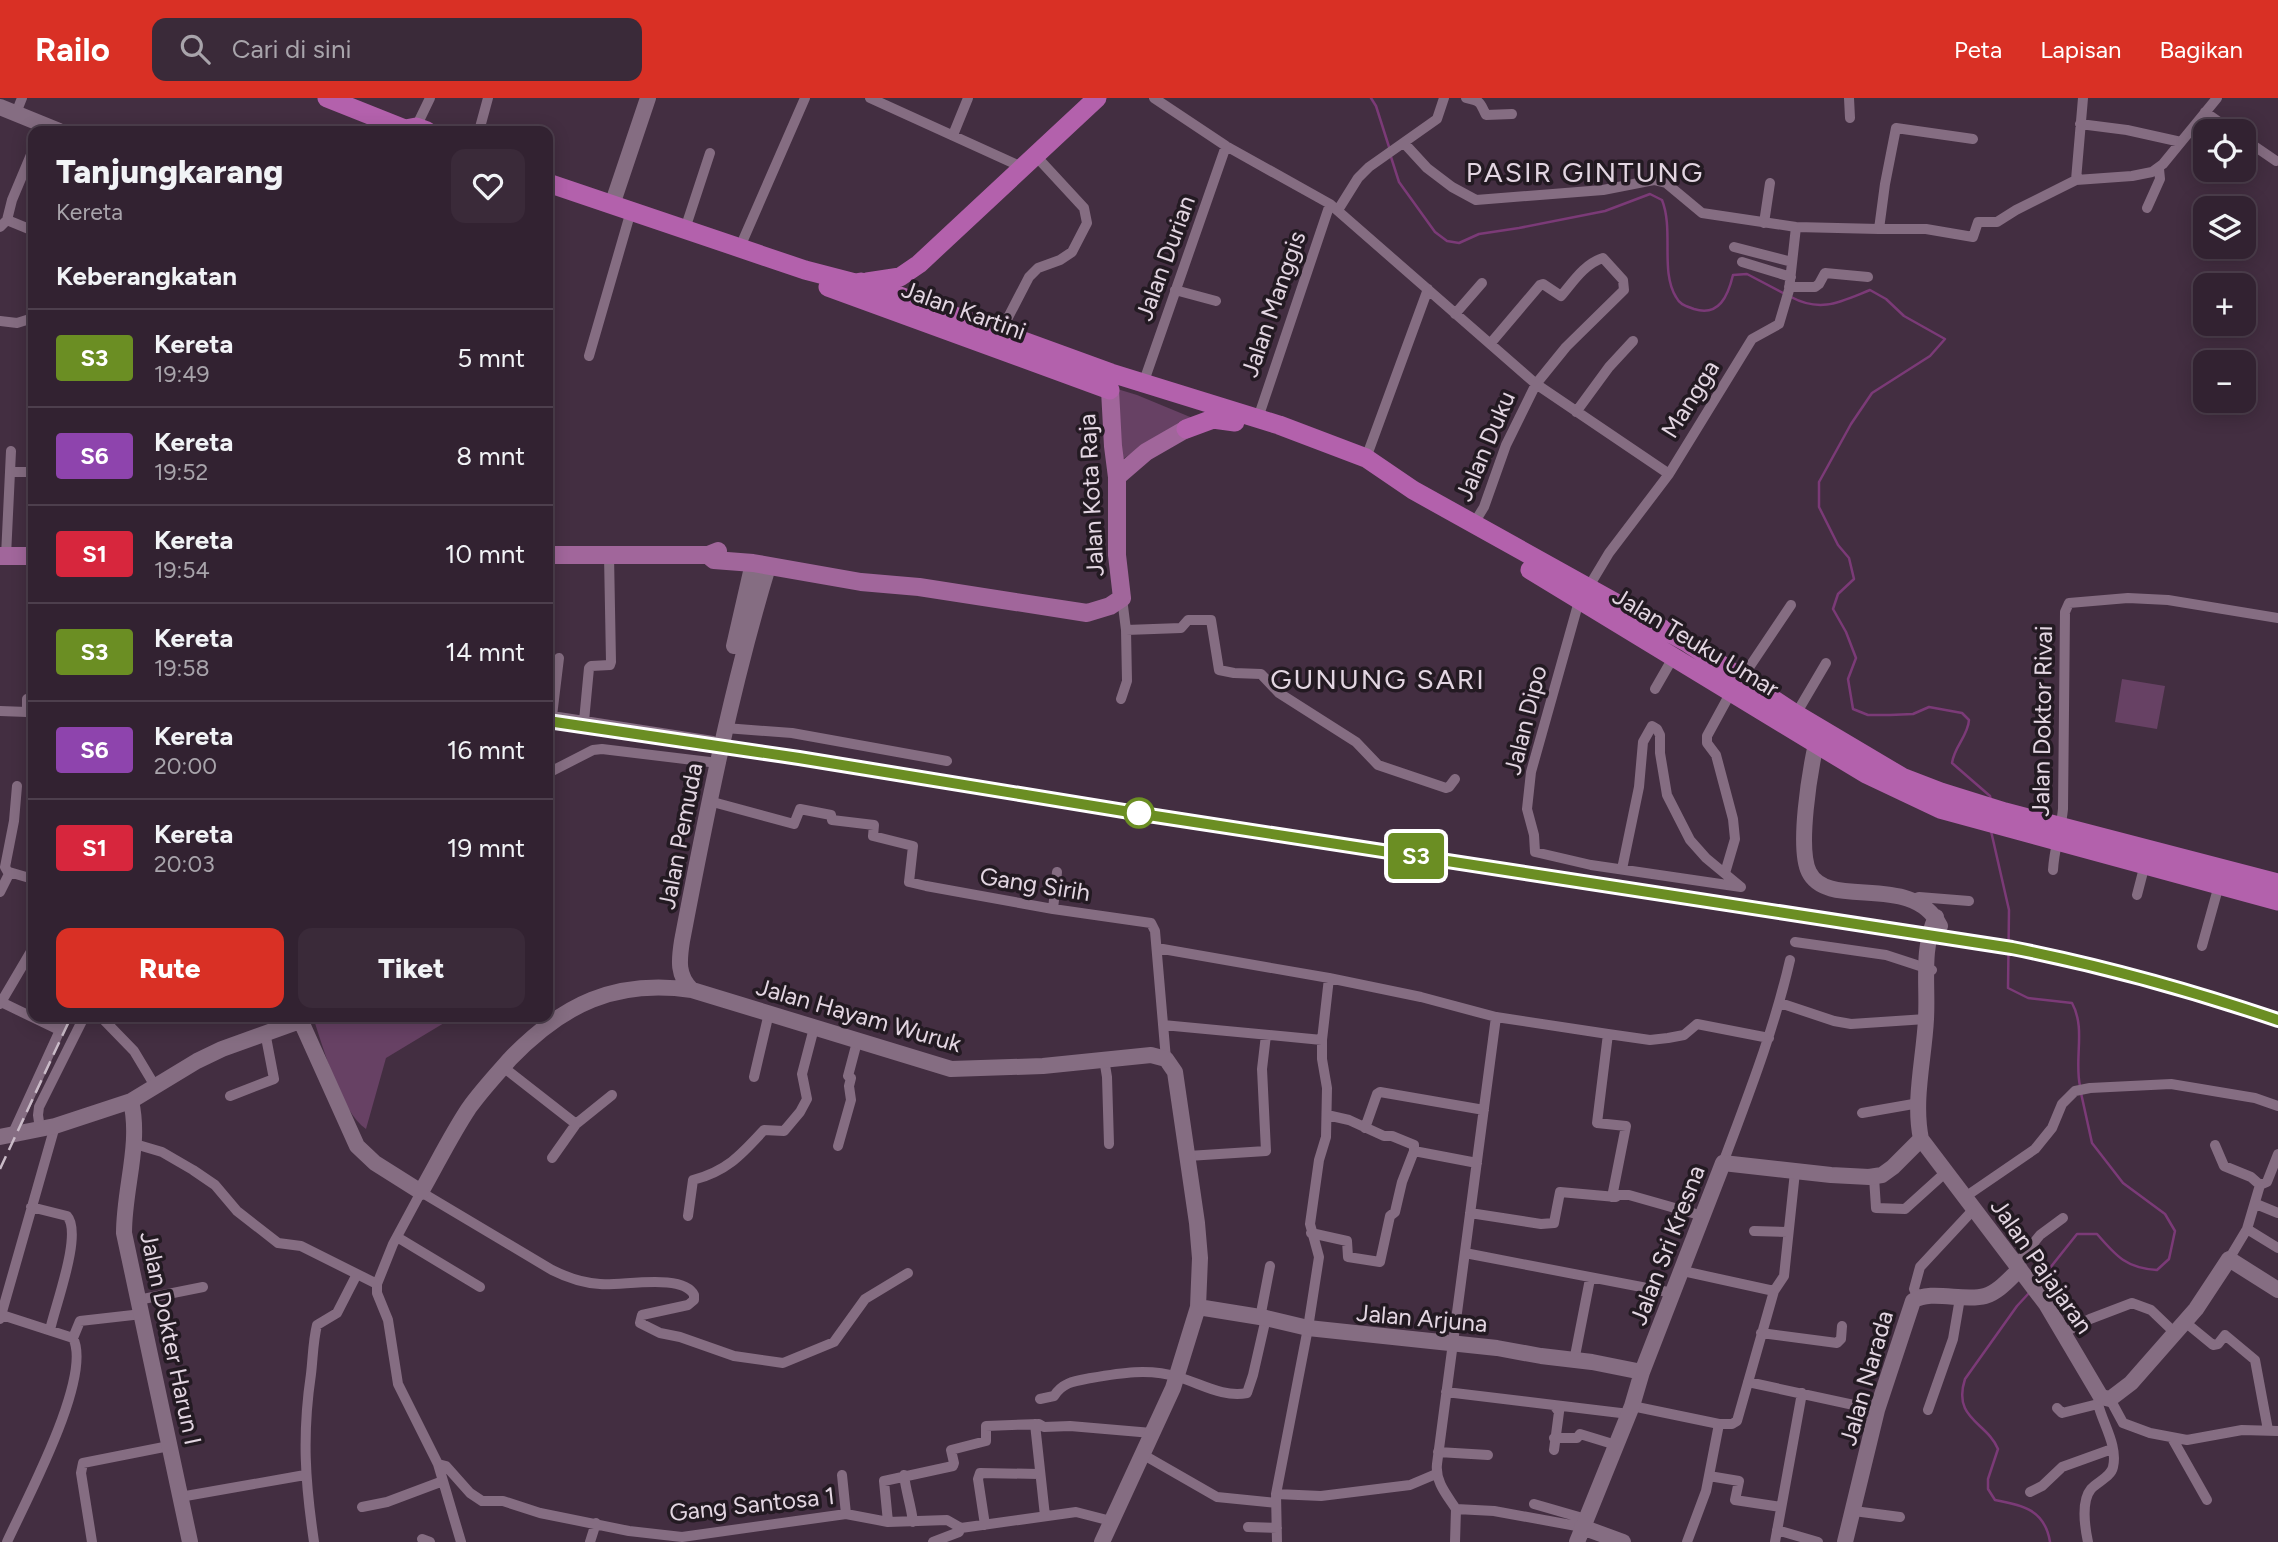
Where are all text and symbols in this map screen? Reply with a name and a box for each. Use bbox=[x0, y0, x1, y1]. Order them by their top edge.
search box bbox=[152, 18, 642, 81]
text: Railo bbox=[35, 30, 110, 69]
icon: search bbox=[176, 30, 214, 68]
text: Cari di sini bbox=[232, 33, 351, 65]
text: Peta bbox=[1954, 35, 2002, 64]
text: Lapisan bbox=[2040, 35, 2121, 64]
text: Bagikan bbox=[2159, 35, 2243, 64]
map controls bbox=[2193, 119, 2256, 413]
button: locate bbox=[2193, 119, 2256, 182]
button: heart bbox=[451, 149, 525, 223]
text: Tanjungkarang bbox=[56, 152, 283, 191]
district label: PASIR GINTUNG bbox=[1466, 155, 1704, 189]
street label: Jalan Durian bbox=[1129, 192, 1201, 324]
button: layers bbox=[2193, 196, 2256, 259]
text: Kereta bbox=[56, 198, 123, 226]
street label: Jalan Manggis bbox=[1234, 227, 1312, 381]
text: Keberangkatan bbox=[56, 260, 237, 292]
button: + bbox=[2193, 273, 2256, 336]
street label: Jalan Kartini bbox=[898, 274, 1030, 346]
text: Kereta bbox=[154, 328, 233, 360]
text: 5 mnt bbox=[457, 342, 525, 374]
text: S3 bbox=[81, 343, 108, 372]
button: − bbox=[2193, 350, 2256, 413]
street label: Mangga bbox=[1655, 355, 1725, 443]
text: 19:49 bbox=[154, 360, 210, 388]
street label: Jalan Duku bbox=[1449, 387, 1521, 505]
street label: Jalan Kota Raja bbox=[1072, 413, 1110, 577]
text: Kereta bbox=[154, 426, 233, 458]
text: 8 mnt bbox=[456, 440, 525, 472]
text: S6 bbox=[80, 441, 109, 470]
text: 19:52 bbox=[154, 458, 208, 486]
text: Kereta bbox=[154, 524, 233, 556]
text: 10 mnt bbox=[445, 538, 525, 570]
text: S1 bbox=[82, 539, 107, 568]
text: 19:54 bbox=[154, 556, 210, 584]
street label: Jalan Teuku Umar bbox=[1608, 581, 1784, 703]
text: Kereta bbox=[154, 622, 233, 654]
street label: Jalan Doktor Rivai bbox=[2026, 625, 2058, 817]
text: 14 mnt bbox=[445, 636, 525, 668]
text: S3 bbox=[81, 637, 108, 666]
text: 19:58 bbox=[154, 654, 210, 682]
district label: GUNUNG SARI bbox=[1270, 662, 1486, 696]
street label: Jalan Dipo bbox=[1497, 662, 1553, 778]
text: Kereta bbox=[154, 720, 233, 752]
text: 16 mnt bbox=[447, 734, 525, 766]
text: S6 bbox=[80, 735, 109, 764]
text: 20:00 bbox=[154, 752, 217, 780]
street label: Jalan Pemuda bbox=[652, 760, 708, 912]
unlabelled marker bbox=[1124, 798, 1154, 828]
text: Kereta bbox=[154, 818, 233, 850]
text: 19 mnt bbox=[447, 832, 525, 864]
text: S1 bbox=[82, 833, 107, 862]
line badge: S3 bbox=[1384, 833, 1448, 879]
text: S3 bbox=[1402, 841, 1430, 870]
text: 20:03 bbox=[154, 850, 215, 878]
street label: Gang Sirih bbox=[978, 861, 1092, 907]
button: Rute bbox=[56, 928, 284, 1008]
button: Tiket bbox=[298, 928, 525, 1008]
street label: Jalan Hayam Wuruk bbox=[753, 972, 965, 1058]
street label: Jalan Sri Kresna bbox=[1623, 1161, 1711, 1329]
street label: Jalan Pajajaran bbox=[1985, 1193, 2099, 1339]
street label: Jalan Dokter Harun I bbox=[134, 1229, 208, 1447]
street label: Jalan Arjuna bbox=[1355, 1298, 1489, 1338]
street label: Jalan Narada bbox=[1833, 1307, 1899, 1449]
street label: Gang Santosa 1 bbox=[668, 1481, 836, 1527]

